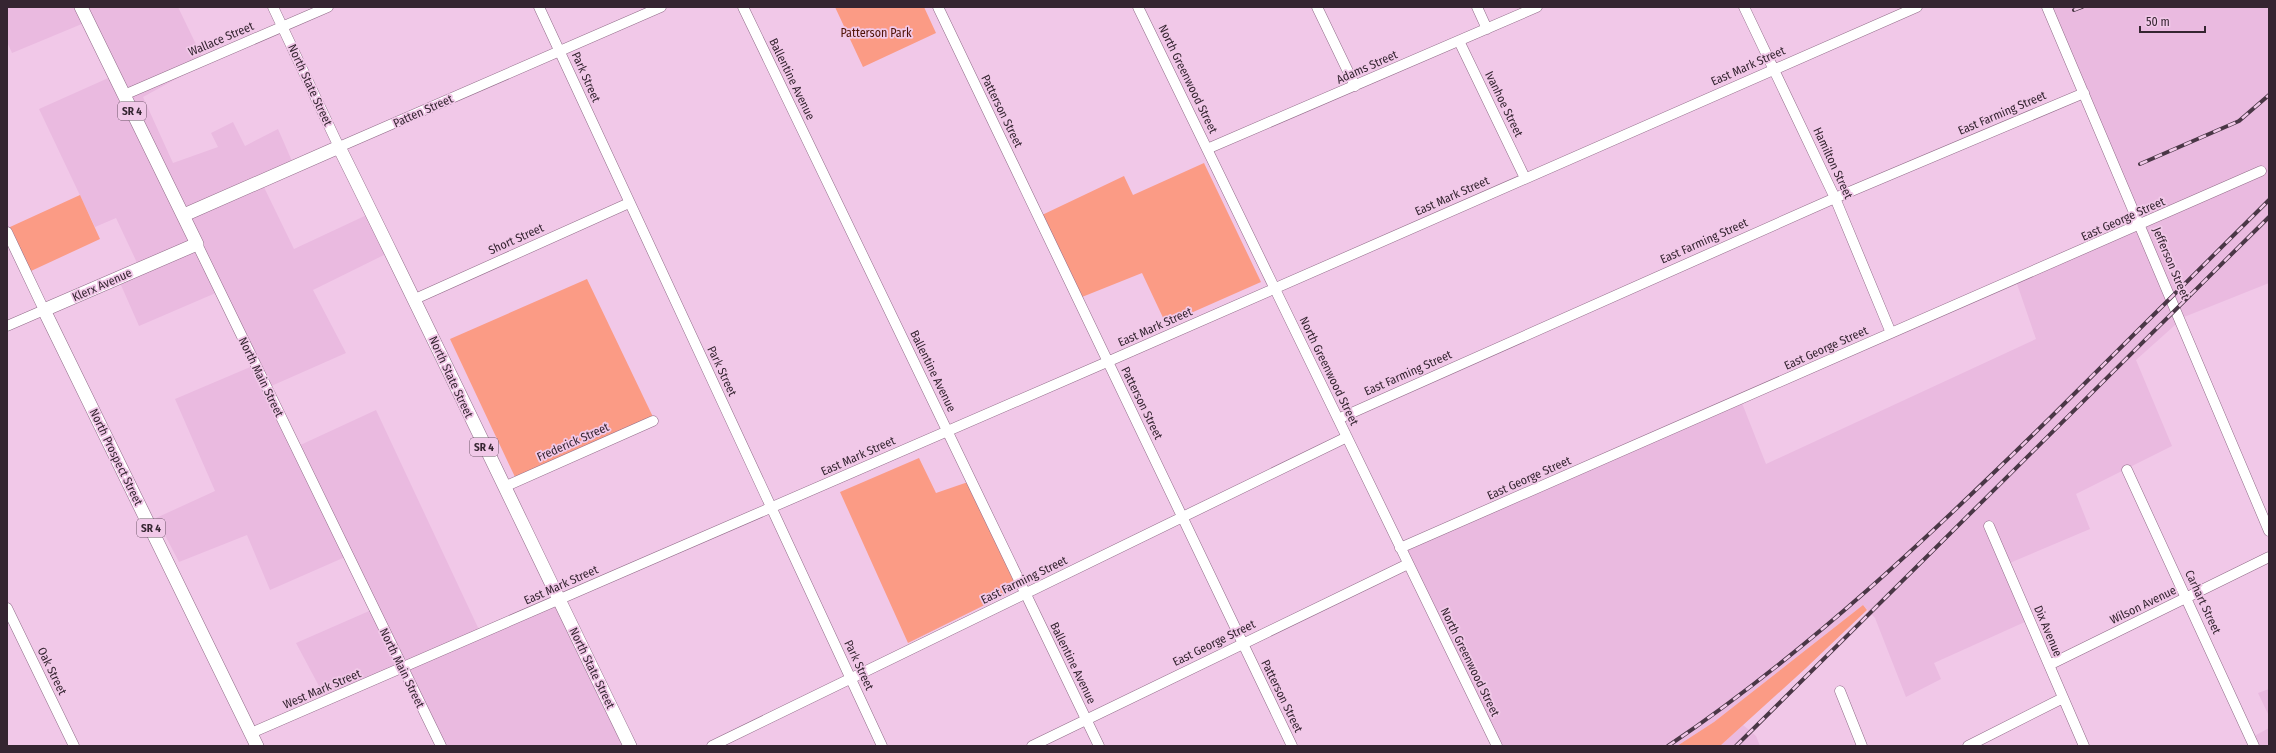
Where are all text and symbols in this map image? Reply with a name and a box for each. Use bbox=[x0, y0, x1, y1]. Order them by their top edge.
scale bar bbox=[2140, 8, 2205, 34]
text: 50 m bbox=[2146, 15, 2170, 29]
street label: Wallace Street bbox=[186, 19, 256, 59]
street label: North Greenwood Street bbox=[1156, 22, 1220, 136]
park label: Patterson Park bbox=[840, 26, 912, 40]
street label: Ballentine Avenue bbox=[766, 36, 818, 122]
street label: North State Street bbox=[285, 42, 335, 128]
street label: East Mark Street bbox=[1709, 43, 1787, 89]
street label: Adams Street bbox=[1334, 47, 1400, 87]
street label: Park Street bbox=[569, 50, 603, 104]
street label: Ivanhoe Street bbox=[1482, 69, 1526, 139]
street label: Patterson Street bbox=[978, 72, 1026, 150]
street label: East Farming Street bbox=[1956, 88, 2048, 138]
street label: Patten Street bbox=[391, 92, 455, 130]
road number: SR 4 bbox=[118, 102, 146, 120]
street label: Hamilton Street bbox=[1810, 125, 1856, 201]
street label: East Mark Street bbox=[1413, 173, 1491, 219]
street label: East George Street bbox=[2079, 194, 2167, 244]
street label: East Farming Street bbox=[1658, 215, 1750, 267]
street label: Short Street bbox=[486, 221, 546, 257]
street label: Jefferson Street bbox=[2150, 225, 2192, 301]
street label: Klerx Avenue bbox=[70, 266, 134, 304]
street label: East Mark Street bbox=[1116, 304, 1194, 350]
street label: North Greenwood Street bbox=[1297, 314, 1361, 428]
street label: East George Street bbox=[1782, 323, 1870, 373]
street label: Ballentine Avenue bbox=[907, 328, 959, 414]
street label: North State Street bbox=[426, 334, 476, 420]
street label: North Main Street bbox=[236, 335, 286, 419]
street label: Park Street bbox=[704, 344, 740, 398]
street label: East Farming Street bbox=[1362, 347, 1454, 399]
street label: Patterson Street bbox=[1118, 364, 1166, 442]
street label: North Prospect Street bbox=[86, 406, 146, 508]
street label: Frederick Street bbox=[535, 420, 611, 464]
street label: East Mark Street bbox=[819, 433, 897, 479]
road number: SR 4 bbox=[470, 438, 498, 456]
street label: East George Street bbox=[1485, 453, 1573, 503]
road number: SR 4 bbox=[137, 519, 165, 537]
street label: East Farming Street bbox=[979, 553, 1070, 607]
street label: East Mark Street bbox=[522, 562, 600, 608]
street label: Carhart Street bbox=[2182, 568, 2224, 636]
street label: Wilson Avenue bbox=[2108, 583, 2178, 627]
street label: Dix Avenue bbox=[2031, 603, 2065, 659]
street label: North Greenwood Street bbox=[1438, 605, 1502, 719]
street label: East George Street bbox=[1170, 617, 1258, 669]
street label: Ballentine Avenue bbox=[1047, 620, 1099, 706]
street label: North State Street bbox=[566, 625, 618, 711]
street label: North Main Street bbox=[377, 626, 427, 710]
street label: Park Street bbox=[841, 638, 877, 692]
street label: Oak Street bbox=[34, 645, 70, 697]
street label: Patterson Street bbox=[1258, 657, 1306, 735]
street label: West Mark Street bbox=[281, 666, 363, 712]

